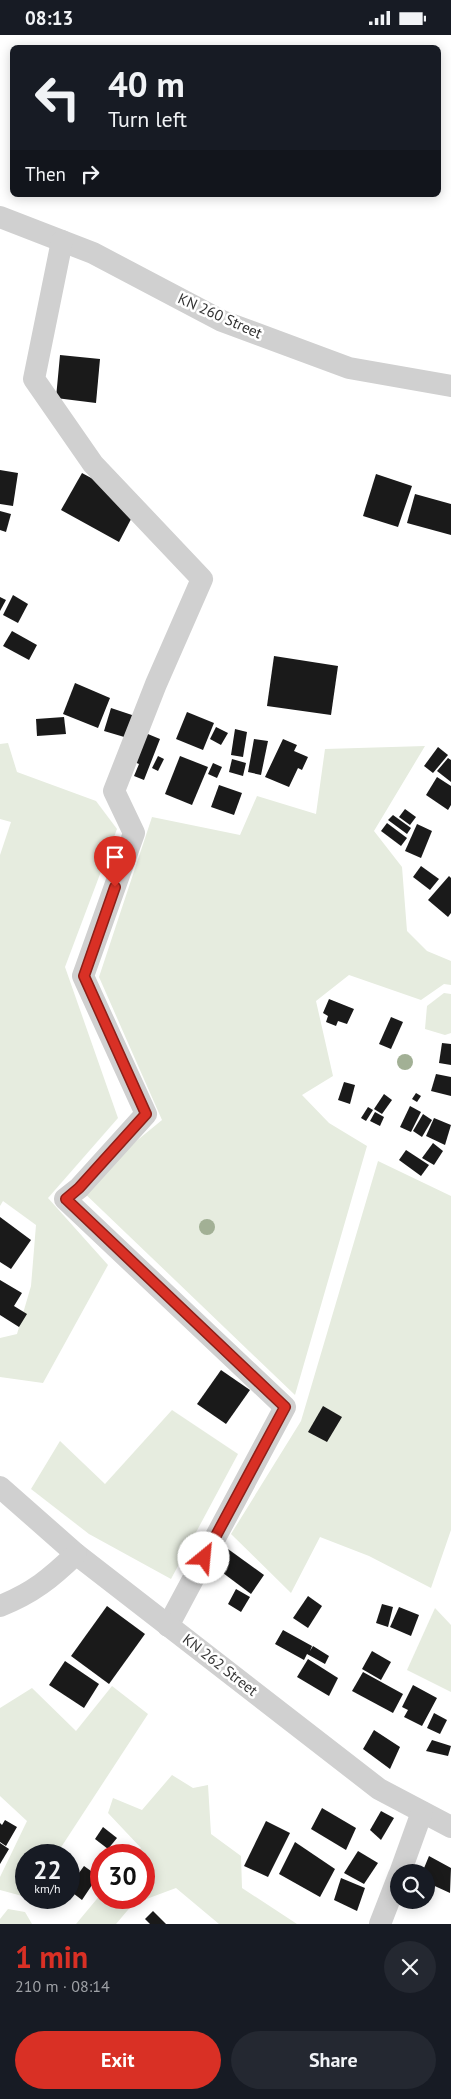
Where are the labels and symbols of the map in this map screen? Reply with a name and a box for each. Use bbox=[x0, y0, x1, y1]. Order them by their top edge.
street label: KN 260 Street bbox=[175, 289, 265, 343]
pin bbox=[94, 836, 136, 887]
position arrow bbox=[177, 1531, 229, 1583]
street label: KN 262 Street bbox=[179, 1629, 262, 1700]
speed limit sign: 30 bbox=[90, 1844, 155, 1909]

